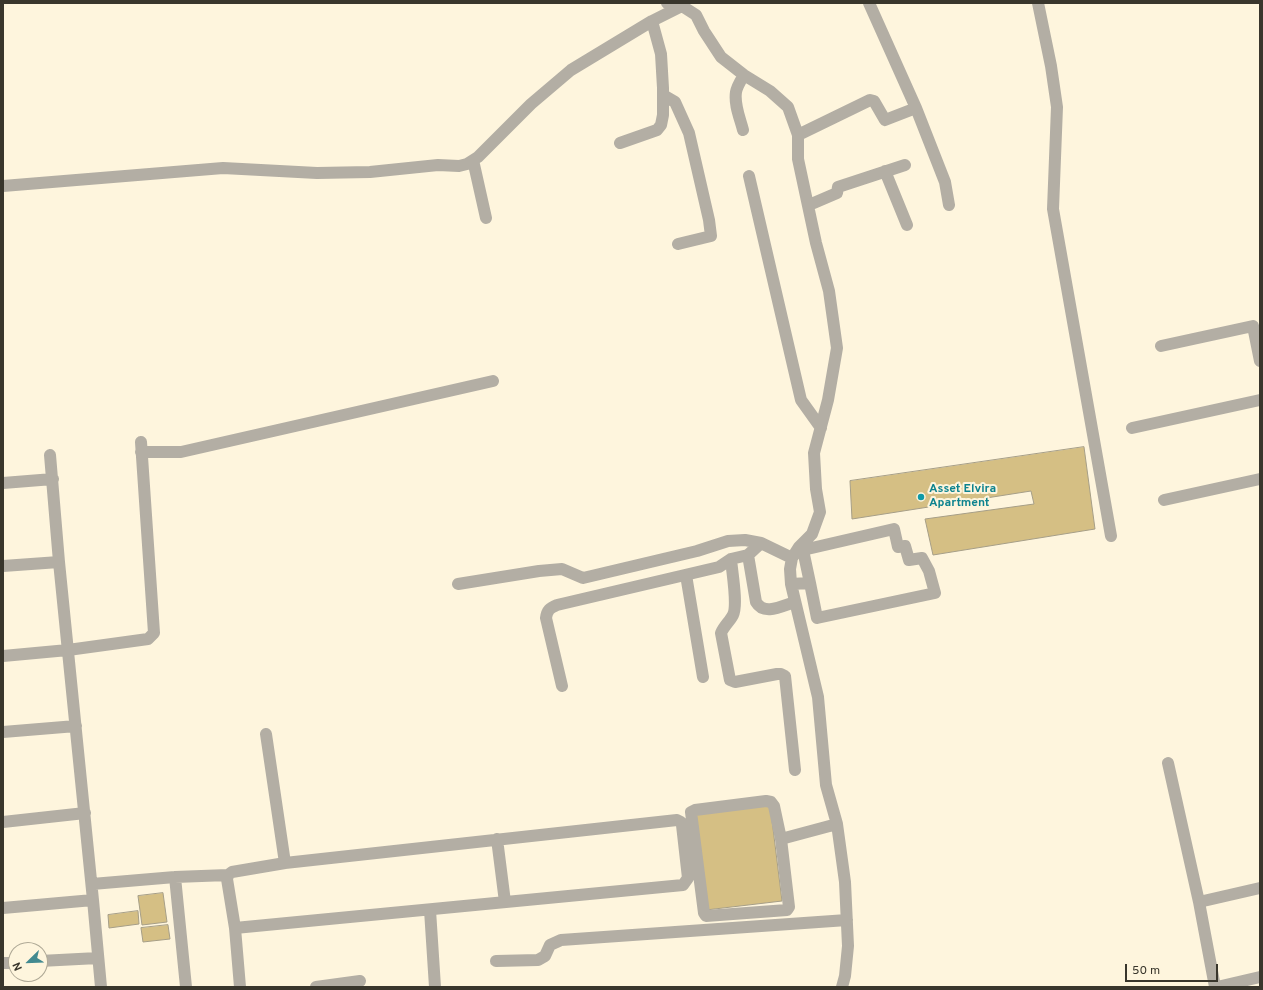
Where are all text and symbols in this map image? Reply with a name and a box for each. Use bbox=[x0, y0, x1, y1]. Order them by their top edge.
place label: Asset Elvira Apartment bbox=[929, 483, 996, 511]
marker: Asset Elvira Apartment bbox=[916, 492, 926, 502]
north arrow bbox=[8, 942, 48, 982]
scale bar bbox=[1127, 956, 1220, 982]
text: N bbox=[10, 960, 26, 973]
text: 50 m bbox=[1132, 963, 1160, 979]

